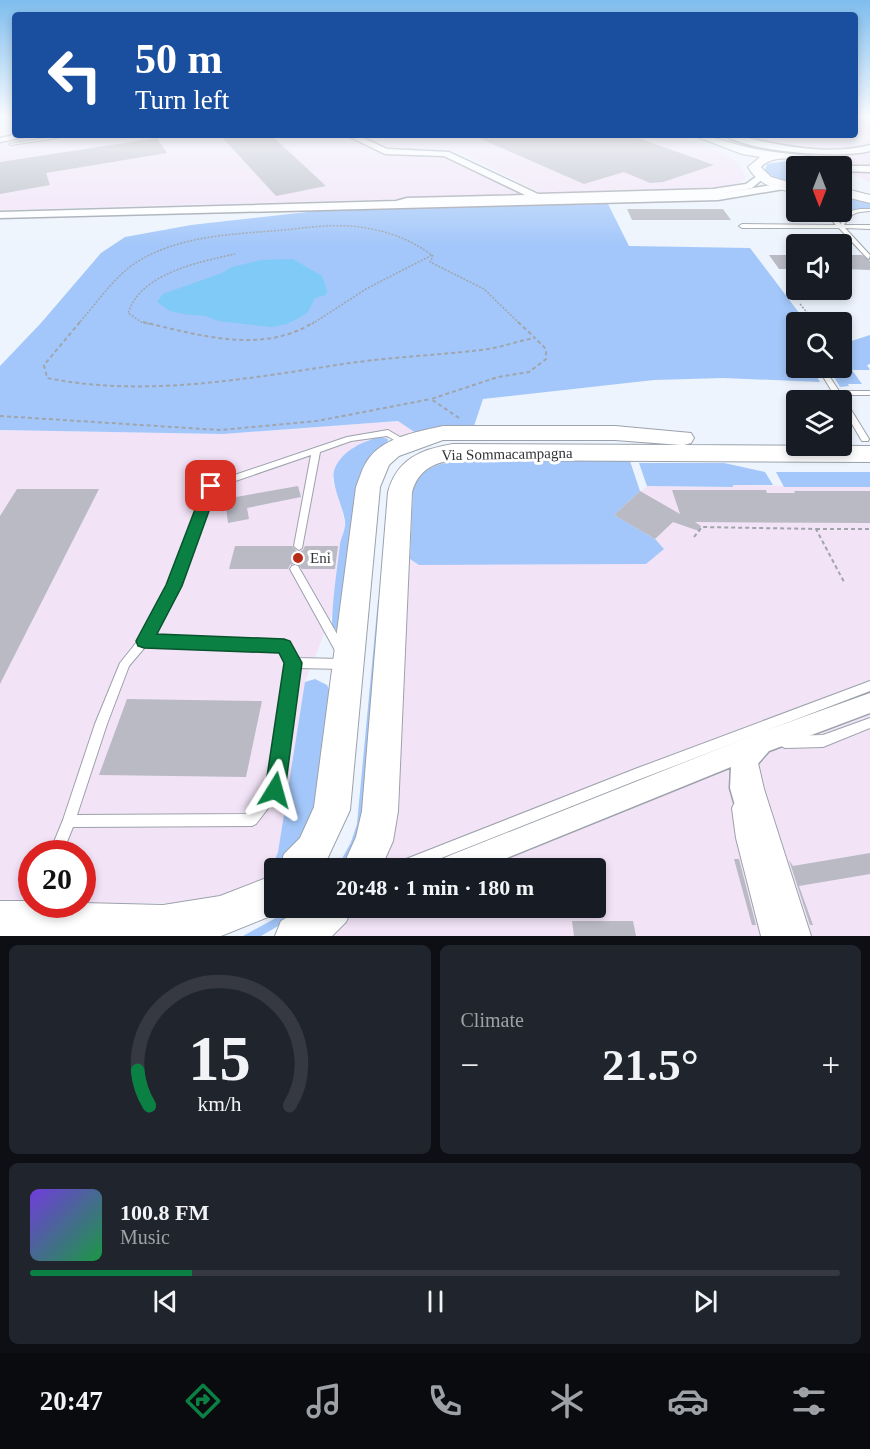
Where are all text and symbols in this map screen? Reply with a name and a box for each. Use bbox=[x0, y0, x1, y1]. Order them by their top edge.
icon: left bbox=[36, 36, 114, 114]
text: 50 m bbox=[135, 36, 223, 82]
text: Turn left bbox=[135, 85, 229, 115]
north arrow bbox=[786, 156, 852, 222]
map controls bbox=[786, 156, 852, 456]
button: sound bbox=[786, 234, 852, 300]
button: search bbox=[786, 312, 852, 378]
button: layers bbox=[786, 390, 852, 456]
street label: Via Sommacampagna bbox=[441, 445, 573, 463]
pin bbox=[185, 460, 236, 511]
icon: arrive bbox=[194, 469, 227, 502]
place label: Eni bbox=[310, 550, 331, 566]
marker: Eni bbox=[291, 551, 305, 565]
position arrow bbox=[243, 758, 307, 822]
speed limit sign: 20 bbox=[18, 840, 96, 918]
text: 20:48 · 1 min · 180 m bbox=[336, 875, 534, 900]
text: Climate bbox=[461, 1009, 524, 1031]
text: 15 bbox=[189, 1024, 251, 1093]
text: 21.5° bbox=[602, 1040, 699, 1090]
text: − bbox=[461, 1047, 479, 1083]
text: + bbox=[821, 1047, 840, 1083]
text: km/h bbox=[198, 1093, 242, 1117]
text: 100.8 FM bbox=[120, 1200, 209, 1225]
text: Music bbox=[120, 1226, 170, 1248]
icon: previous bbox=[149, 1285, 182, 1318]
icon: pause bbox=[419, 1285, 452, 1318]
icon: next bbox=[689, 1285, 722, 1318]
icon: directions bbox=[182, 1380, 224, 1422]
icon: music bbox=[303, 1380, 345, 1422]
icon: phone bbox=[424, 1380, 466, 1422]
icon: climate bbox=[546, 1380, 588, 1422]
icon: car bbox=[667, 1380, 709, 1422]
icon: filters bbox=[788, 1380, 830, 1422]
text: 20:47 bbox=[40, 1386, 103, 1416]

